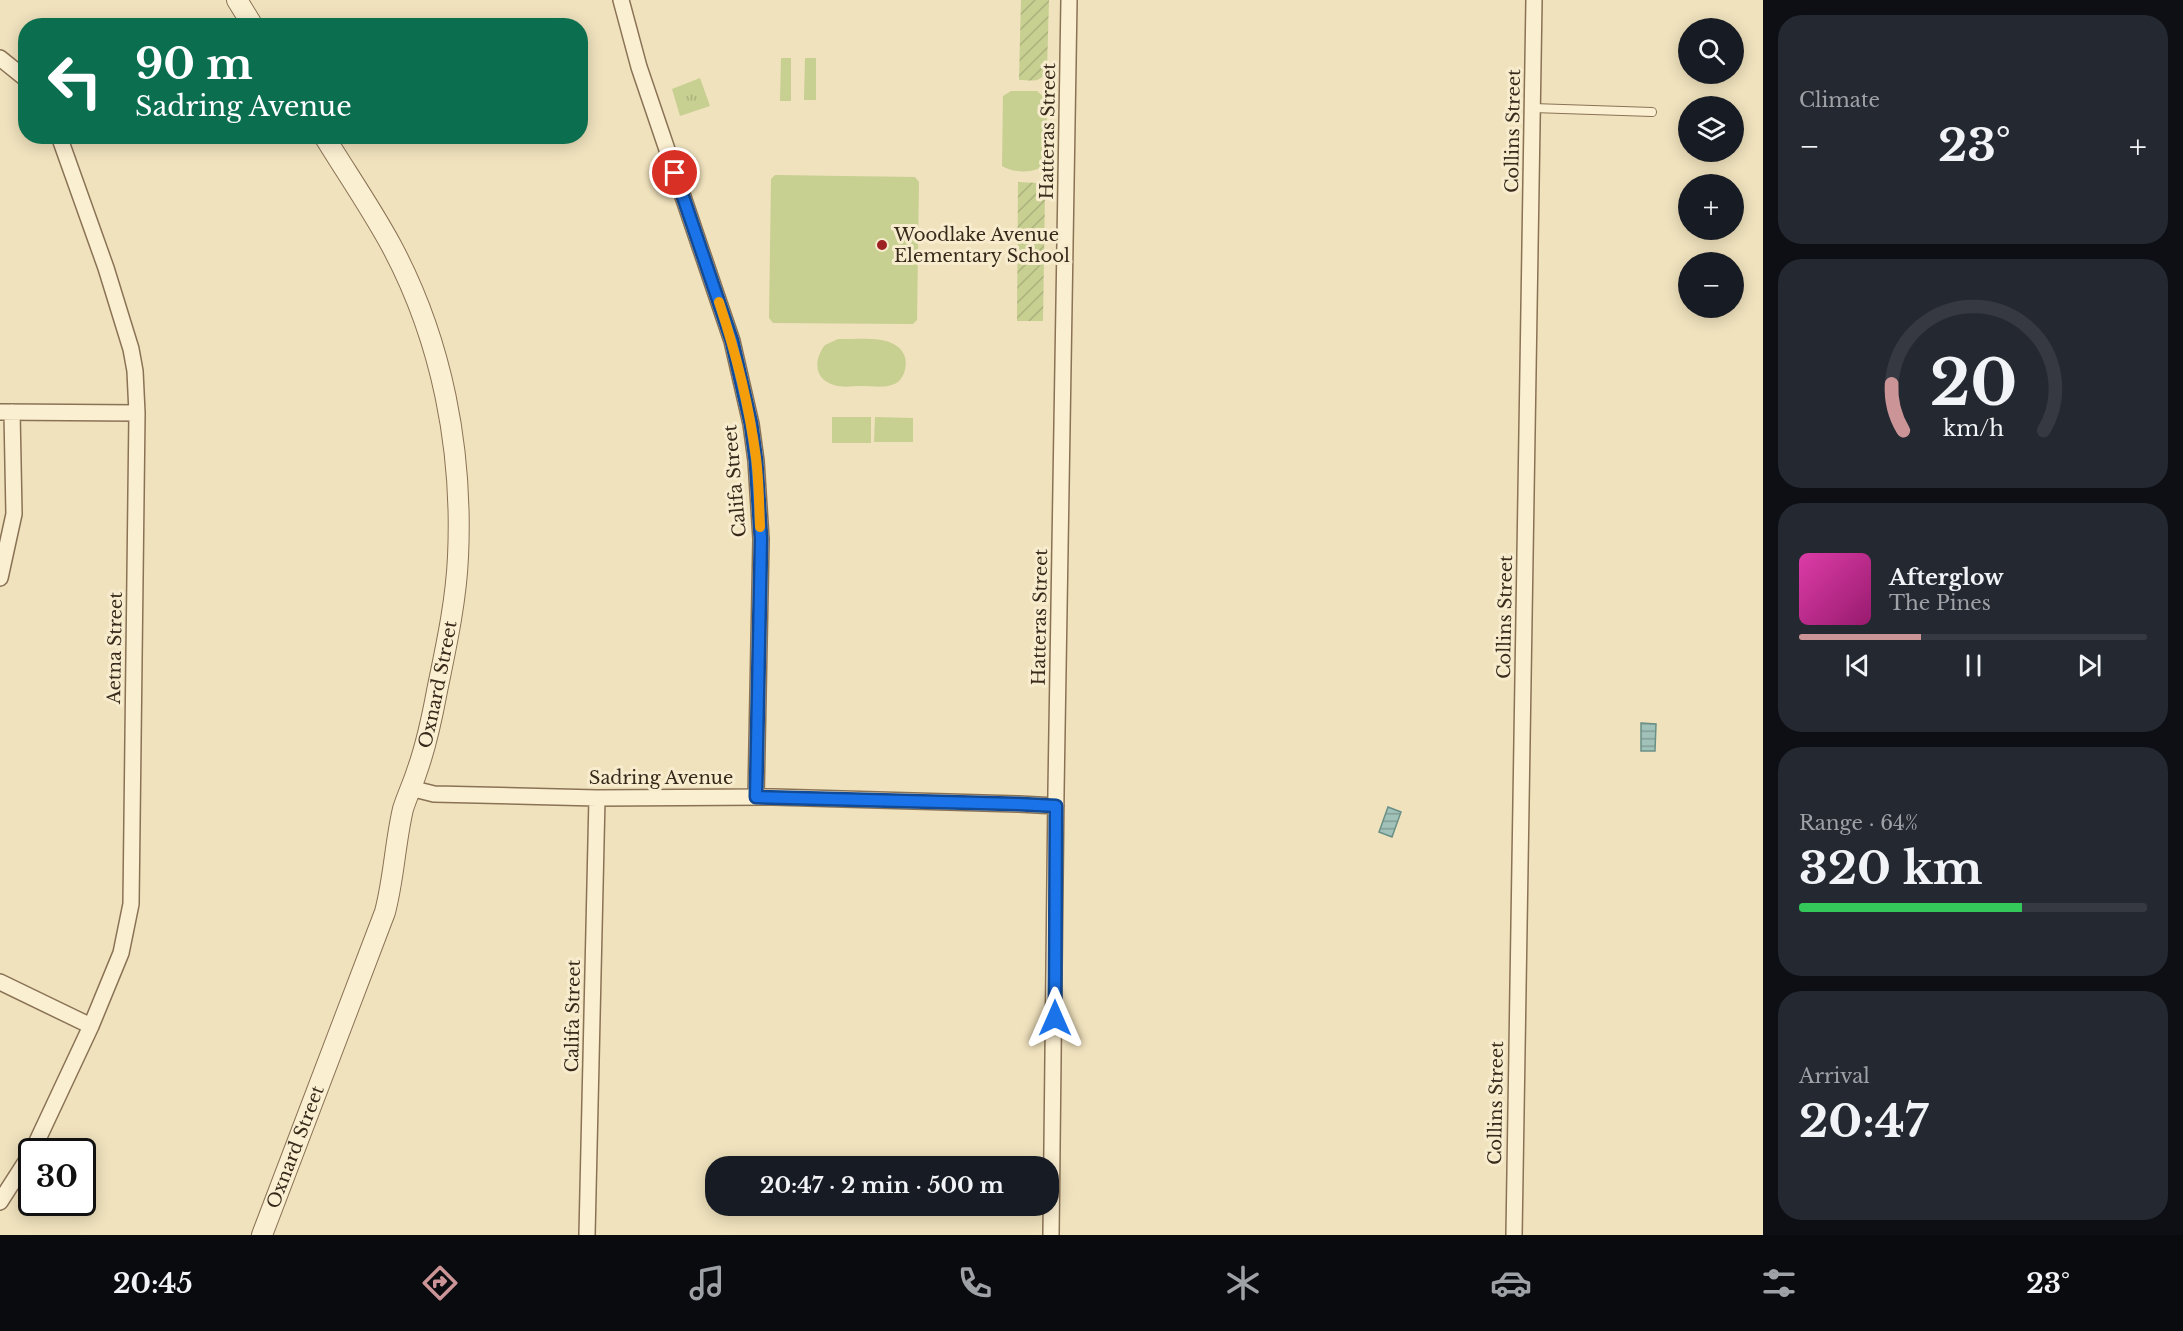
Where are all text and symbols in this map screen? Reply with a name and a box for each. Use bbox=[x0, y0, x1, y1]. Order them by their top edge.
map controls bbox=[1678, 18, 1744, 318]
button: search bbox=[1678, 18, 1744, 84]
text: 90 m bbox=[135, 38, 253, 90]
icon: left bbox=[36, 42, 114, 120]
street label: Hatteras Street bbox=[1036, 62, 1060, 199]
street label: Collins Street bbox=[1501, 69, 1525, 193]
text: Climate bbox=[1799, 88, 1880, 112]
text: Sadring Avenue bbox=[135, 90, 352, 123]
button: layers bbox=[1678, 96, 1744, 162]
text: 23° bbox=[1938, 117, 2011, 173]
text: − bbox=[1799, 126, 1820, 167]
text: + bbox=[2129, 126, 2147, 167]
pin bbox=[649, 147, 700, 198]
icon: arrive bbox=[658, 156, 691, 189]
button: + bbox=[1678, 174, 1744, 240]
place label: Woodlake Avenue Elementary School bbox=[893, 224, 1070, 267]
marker: Woodlake Avenue Elementary School bbox=[875, 238, 889, 252]
button: − bbox=[1678, 252, 1744, 318]
text: 20 bbox=[1929, 344, 2017, 422]
text: km/h bbox=[1943, 415, 2004, 442]
street label: Califa Street bbox=[719, 424, 751, 538]
street label: Hatteras Street bbox=[1028, 548, 1052, 685]
street label: Collins Street bbox=[1493, 555, 1517, 679]
text: Afterglow bbox=[1889, 564, 2004, 591]
text: The Pines bbox=[1889, 591, 1991, 615]
street label: Aetna Street bbox=[103, 592, 127, 705]
street label: Oxnard Street bbox=[414, 619, 462, 751]
icon: previous bbox=[1841, 649, 1874, 682]
icon: pause bbox=[1957, 649, 1990, 682]
icon: next bbox=[2073, 649, 2106, 682]
street label: Sadring Avenue bbox=[589, 767, 733, 789]
text: Range · 64% bbox=[1799, 811, 1918, 835]
text: 320 km bbox=[1799, 840, 1983, 896]
street label: Califa Street bbox=[561, 959, 585, 1073]
position arrow bbox=[1023, 986, 1087, 1050]
street label: Collins Street bbox=[1484, 1041, 1508, 1165]
text: Arrival bbox=[1799, 1064, 1870, 1088]
street label: Oxnard Street bbox=[262, 1082, 329, 1212]
text: 20:47 bbox=[1799, 1093, 1928, 1149]
speed limit sign: 30 bbox=[18, 1138, 96, 1216]
text: 20:47 · 2 min · 500 m bbox=[760, 1172, 1004, 1199]
icon: directions bbox=[419, 1262, 461, 1304]
icon: music bbox=[686, 1262, 728, 1304]
icon: phone bbox=[954, 1262, 996, 1304]
icon: climate bbox=[1222, 1262, 1264, 1304]
icon: car bbox=[1490, 1262, 1532, 1304]
icon: filters bbox=[1758, 1262, 1800, 1304]
text: 20:45 bbox=[113, 1267, 193, 1300]
text: 23° bbox=[2026, 1267, 2070, 1300]

